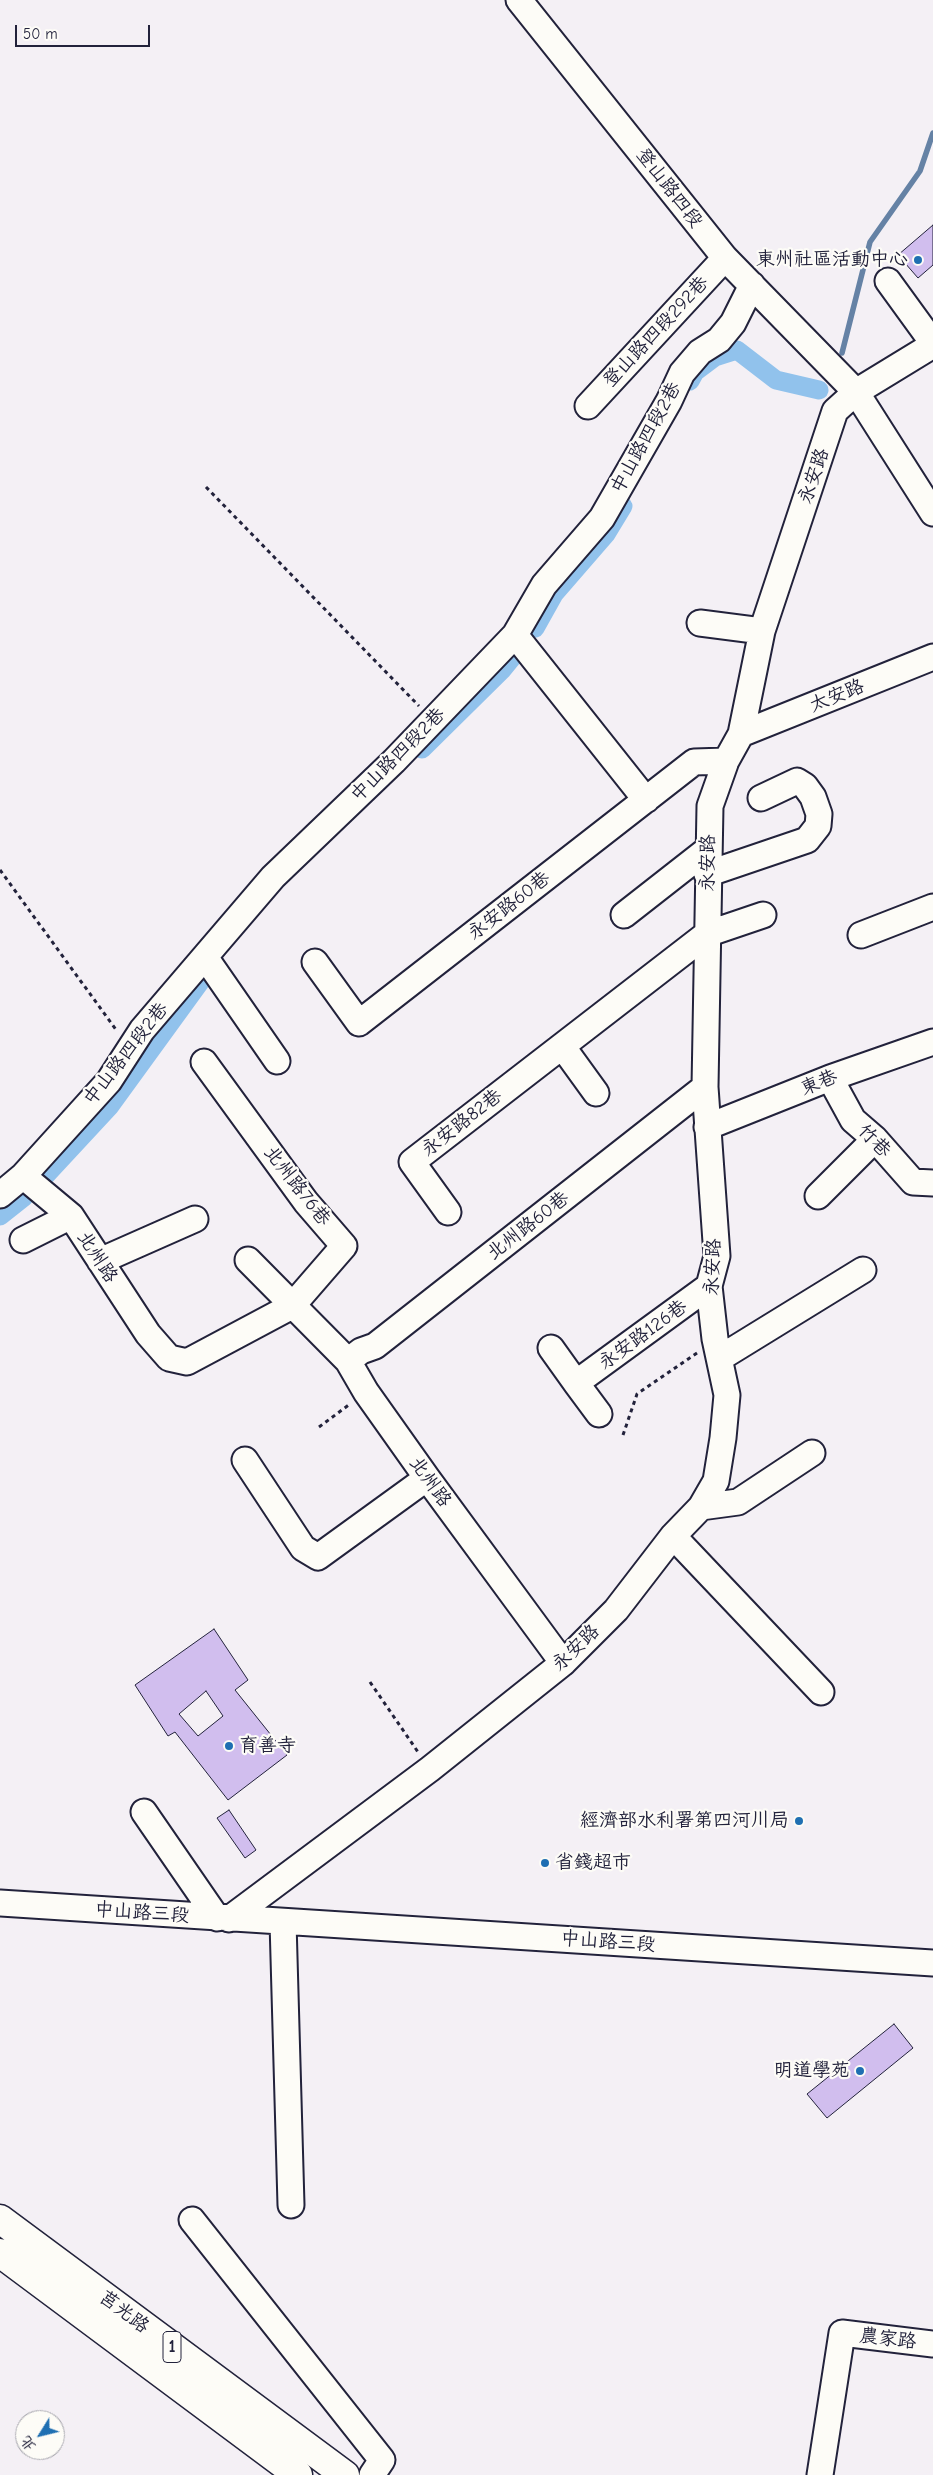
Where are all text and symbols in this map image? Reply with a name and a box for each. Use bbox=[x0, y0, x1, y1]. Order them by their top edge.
scale bar bbox=[18, 15, 152, 47]
text: 50 m bbox=[23, 25, 58, 43]
street label: 登山路四段 bbox=[631, 144, 707, 232]
place label: 東州社區活動中心 bbox=[756, 249, 908, 271]
marker: 東州社區活動中心 bbox=[912, 254, 924, 266]
street label: 登山路四段292巷 bbox=[599, 272, 713, 392]
street label: 中山路四段2巷 bbox=[606, 378, 686, 498]
street label: 永安路 bbox=[794, 445, 834, 507]
street label: 太安路 bbox=[806, 675, 868, 717]
street label: 中山路四段2巷 bbox=[346, 703, 450, 807]
street label: 永安路 bbox=[696, 834, 720, 892]
street label: 永安路60巷 bbox=[463, 867, 555, 945]
street label: 中山路四段2巷 bbox=[79, 998, 173, 1110]
street label: 東巷 bbox=[797, 1065, 841, 1101]
street label: 永安路82巷 bbox=[417, 1085, 507, 1161]
street label: 竹巷 bbox=[853, 1120, 895, 1162]
street label: 北州路76巷 bbox=[259, 1141, 335, 1231]
street label: 北州路60巷 bbox=[482, 1187, 574, 1265]
street label: 北州路 bbox=[72, 1227, 122, 1287]
street label: 永安路 bbox=[700, 1238, 726, 1296]
street label: 永安路126巷 bbox=[594, 1295, 692, 1375]
street label: 北州路 bbox=[404, 1452, 456, 1512]
street label: 永安路 bbox=[548, 1620, 604, 1676]
place label: 育善寺 bbox=[239, 1735, 296, 1757]
marker: 育善寺 bbox=[223, 1740, 235, 1752]
place label: 經濟部水利署第四河川局 bbox=[580, 1810, 789, 1832]
marker: 經濟部水利署第四河川局 bbox=[793, 1815, 805, 1827]
place label: 省錢超市 bbox=[555, 1852, 631, 1874]
marker: 省錢超市 bbox=[539, 1857, 551, 1869]
street label: 中山路三段 bbox=[94, 1898, 190, 1928]
street label: 中山路三段 bbox=[560, 1927, 656, 1957]
place label: 明道學苑 bbox=[774, 2060, 850, 2082]
marker: 明道學苑 bbox=[854, 2065, 866, 2077]
street label: 莒光路 bbox=[94, 2286, 154, 2338]
street label: 農家路 bbox=[858, 2324, 918, 2354]
road number: 1 bbox=[163, 2332, 181, 2362]
north arrow bbox=[15, 2410, 65, 2460]
text: 北 bbox=[17, 2433, 39, 2454]

